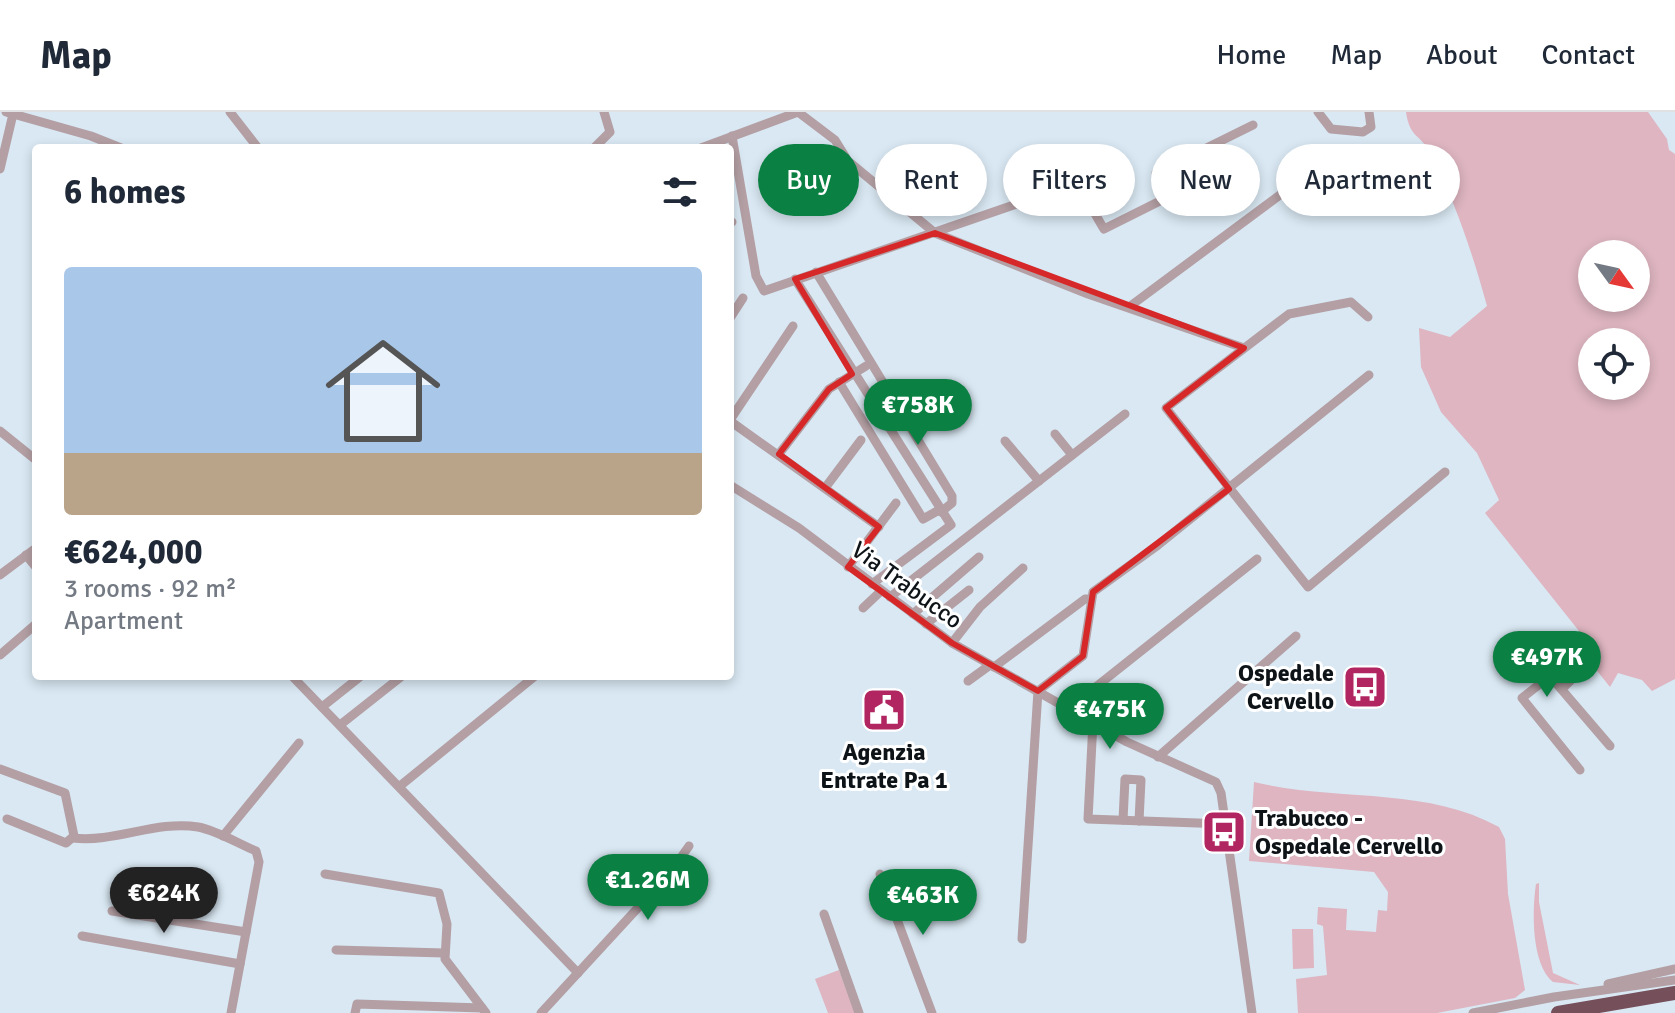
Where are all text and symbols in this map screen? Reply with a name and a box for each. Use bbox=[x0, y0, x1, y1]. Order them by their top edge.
text: Map bbox=[40, 32, 112, 79]
text: Home bbox=[1217, 38, 1286, 72]
text: Map bbox=[1330, 38, 1382, 72]
text: About bbox=[1426, 38, 1498, 72]
text: Contact bbox=[1542, 38, 1635, 72]
chip: Buy bbox=[758, 144, 859, 216]
chip: Rent bbox=[875, 144, 987, 216]
chip: Filters bbox=[1003, 144, 1135, 216]
chip: New bbox=[1151, 144, 1260, 216]
chip: Apartment bbox=[1276, 144, 1460, 216]
icon: filters bbox=[658, 170, 702, 214]
text: 6 homes bbox=[64, 171, 185, 213]
north arrow bbox=[1578, 240, 1650, 312]
map controls bbox=[1578, 240, 1650, 400]
icon: home bbox=[311, 319, 455, 463]
button: locate bbox=[1578, 328, 1650, 400]
pin: €758K bbox=[862, 379, 974, 447]
text: €758K bbox=[882, 389, 954, 421]
text: €624,000 bbox=[64, 531, 203, 573]
street label: Via Trabucco bbox=[846, 535, 968, 635]
text: 3 rooms · 92 m² bbox=[64, 573, 237, 605]
text: Apartment bbox=[64, 605, 183, 637]
pin: €497K bbox=[1491, 631, 1603, 699]
text: €497K bbox=[1511, 641, 1583, 673]
place label: Ospedale Cervello bbox=[1238, 658, 1334, 716]
bus stop icon: Ospedale Cervello bbox=[1341, 663, 1389, 711]
pin: €475K bbox=[1054, 683, 1166, 751]
public building icon: Agenzia Entrate Pa 1 bbox=[860, 686, 908, 734]
text: €475K bbox=[1074, 693, 1146, 725]
place label: Agenzia Entrate Pa 1 bbox=[820, 737, 948, 795]
place label: Trabucco - Ospedale Cervello bbox=[1255, 803, 1443, 861]
bus stop icon: Trabucco - Ospedale Cervello bbox=[1200, 808, 1248, 856]
pin: €1.26M bbox=[583, 854, 713, 922]
text: €1.26M bbox=[605, 864, 691, 896]
pin: €624K bbox=[108, 867, 220, 935]
pin: €463K bbox=[867, 869, 979, 937]
text: €624K bbox=[128, 877, 200, 909]
text: €463K bbox=[887, 879, 959, 911]

